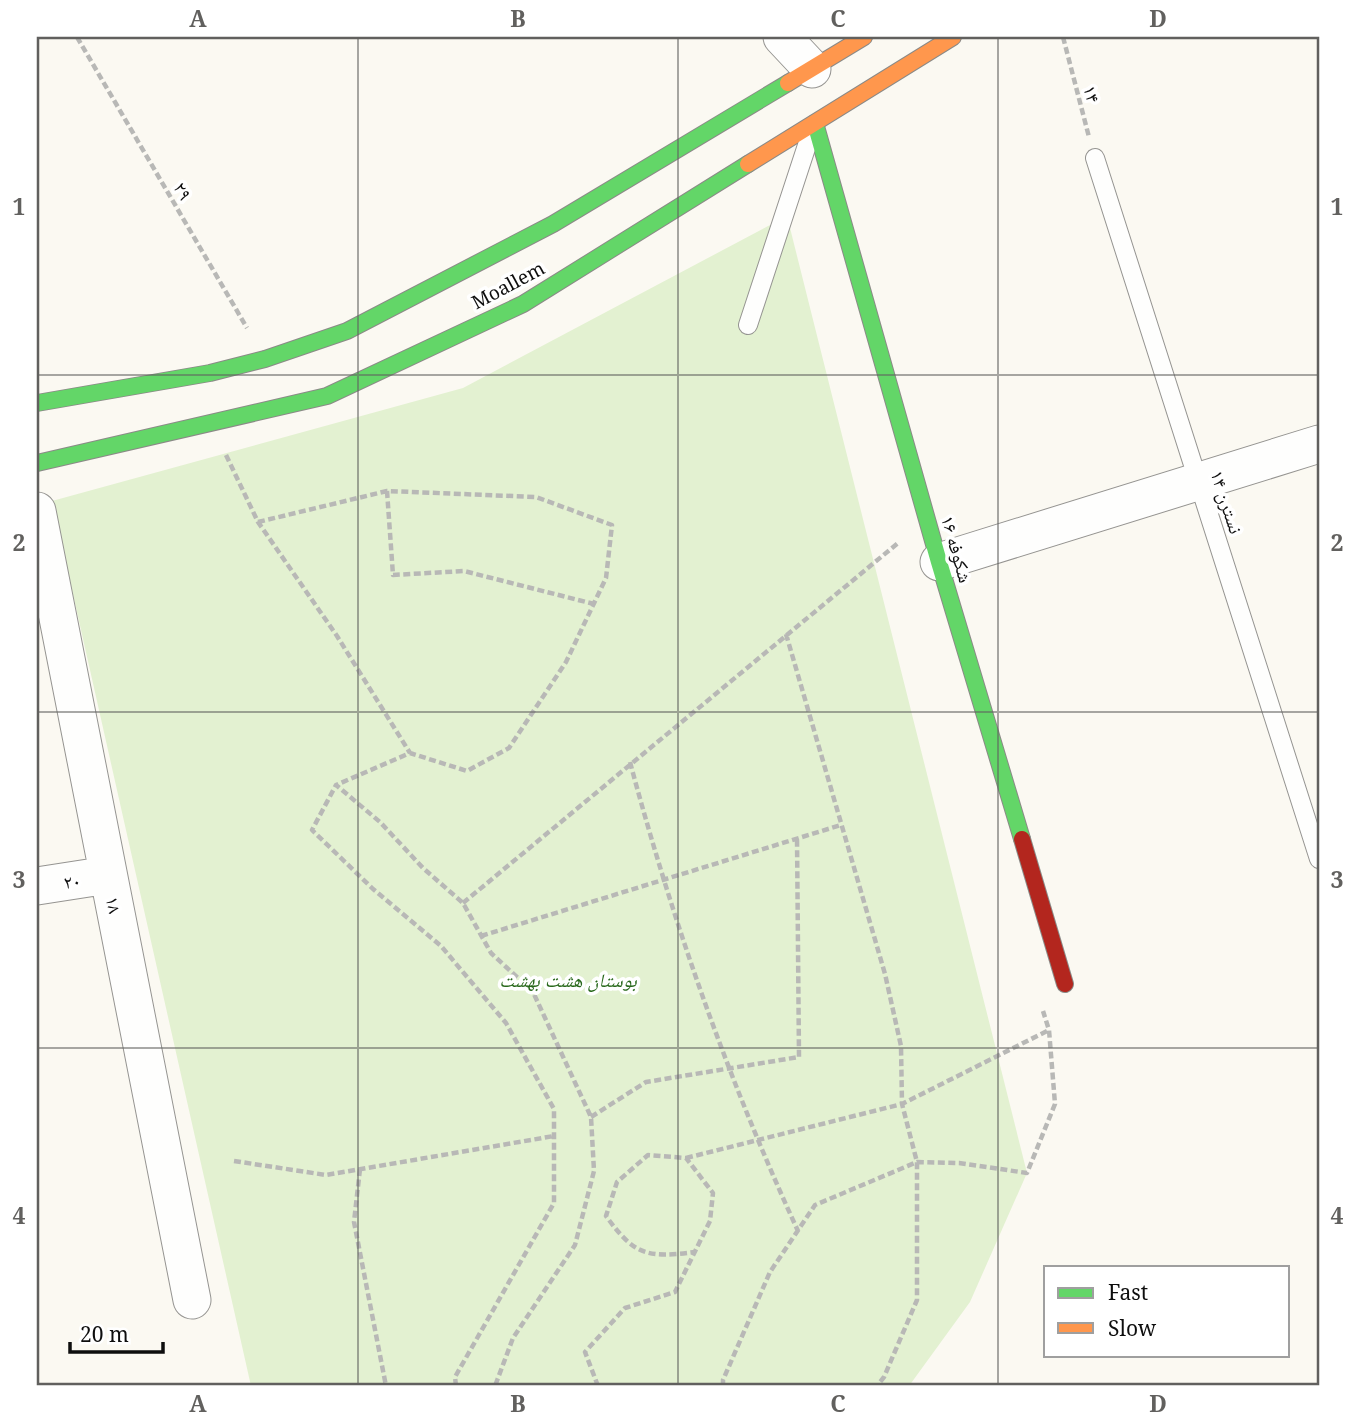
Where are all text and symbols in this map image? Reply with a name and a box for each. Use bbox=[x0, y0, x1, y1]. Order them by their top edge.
text: A bbox=[189, 2, 207, 34]
text: B bbox=[510, 2, 526, 34]
text: C bbox=[830, 2, 846, 34]
text: D bbox=[1149, 2, 1167, 34]
street label: ۱۴ bbox=[1077, 82, 1107, 106]
street label: ۲۹ bbox=[167, 177, 199, 205]
text: 1 bbox=[13, 190, 26, 222]
text: 1 bbox=[1331, 190, 1344, 222]
street label: Moallem bbox=[467, 255, 549, 315]
street label: نسترن ۱۴ bbox=[1205, 467, 1249, 537]
street label: شکوفه ۱۶ bbox=[935, 512, 979, 586]
text: 2 bbox=[13, 526, 26, 558]
text: 2 bbox=[1331, 526, 1344, 558]
text: 3 bbox=[13, 863, 26, 895]
text: 3 bbox=[1331, 863, 1344, 895]
street label: ۲۰ bbox=[62, 867, 82, 895]
street label: ۱۸ bbox=[100, 894, 128, 916]
park label: بوستان هشت بهشت bbox=[499, 967, 638, 993]
text: 4 bbox=[13, 1199, 26, 1231]
text: 4 bbox=[1331, 1199, 1344, 1231]
legend bbox=[1044, 1266, 1290, 1356]
text: Fast bbox=[1108, 1278, 1148, 1306]
scale bar bbox=[70, 1311, 163, 1355]
text: Slow bbox=[1108, 1314, 1157, 1342]
text: 20 m bbox=[80, 1320, 129, 1348]
text: A bbox=[189, 1387, 207, 1419]
text: B bbox=[510, 1387, 526, 1419]
text: C bbox=[830, 1387, 846, 1419]
text: D bbox=[1149, 1387, 1167, 1419]

